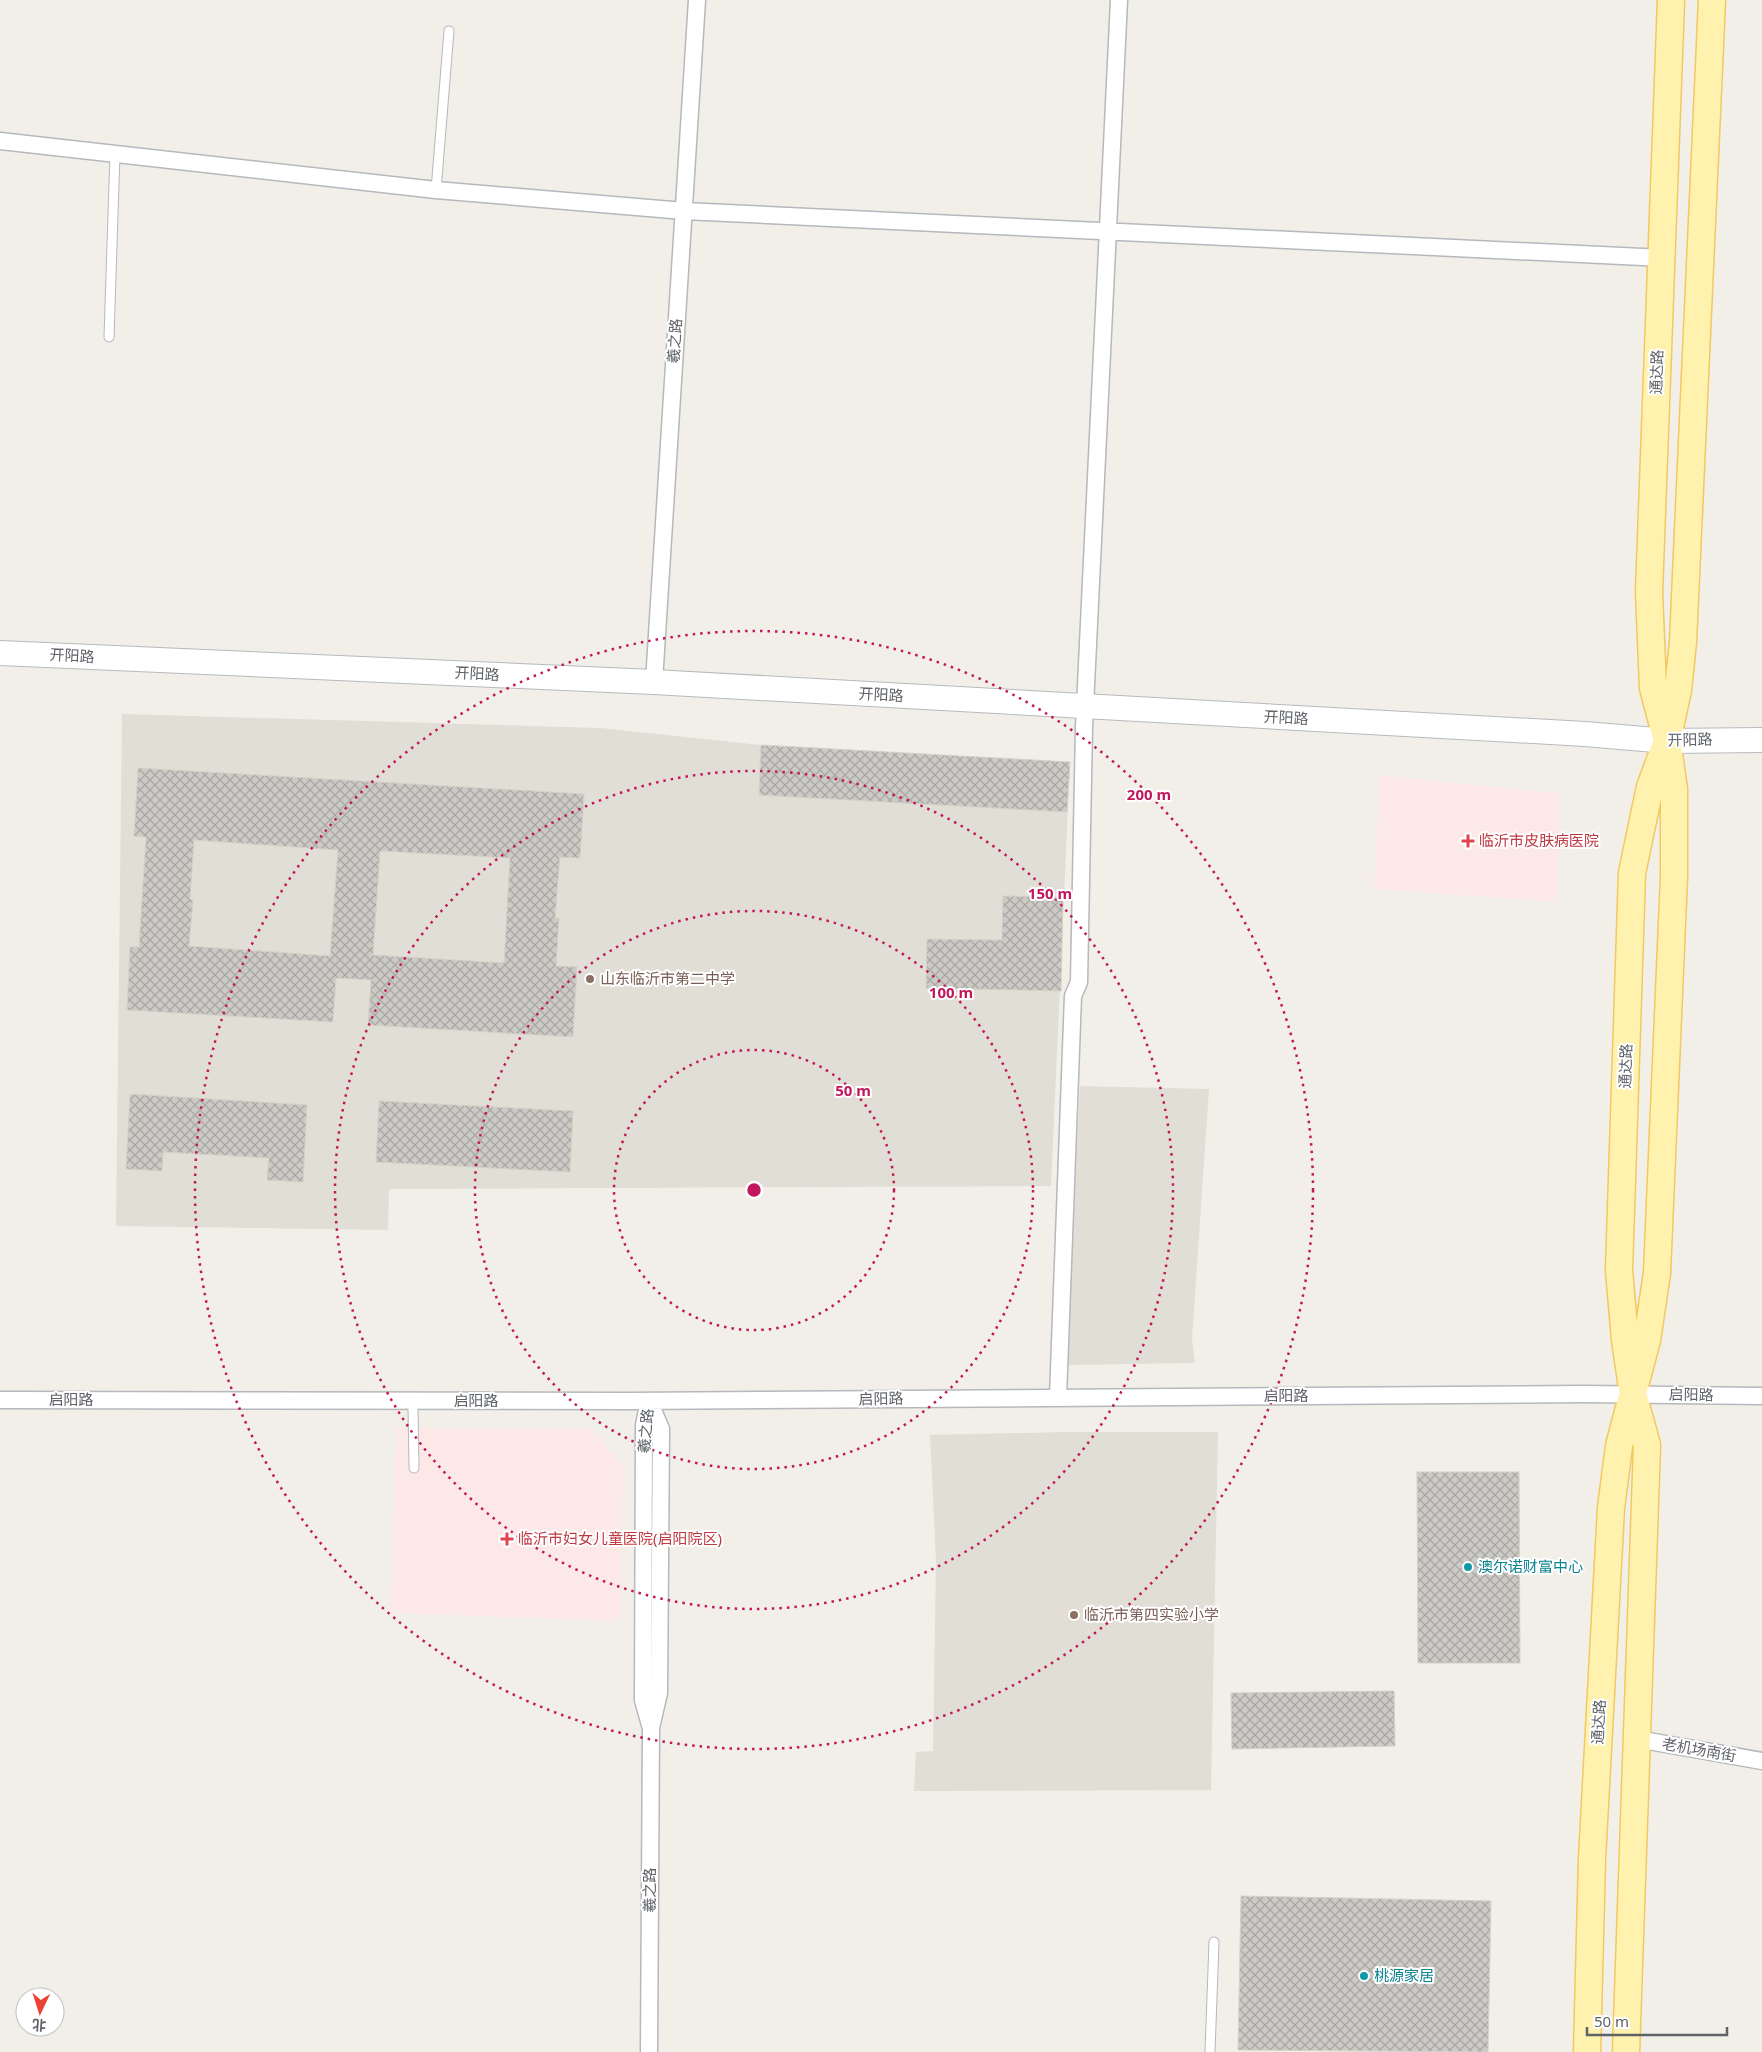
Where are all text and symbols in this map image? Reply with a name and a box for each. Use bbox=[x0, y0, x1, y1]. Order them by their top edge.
street label: 羲之路 bbox=[662, 318, 686, 364]
street label: 通达路 bbox=[1645, 349, 1667, 395]
street label: 开阳路 bbox=[49, 644, 95, 666]
street label: 开阳路 bbox=[454, 662, 500, 684]
street label: 开阳路 bbox=[858, 683, 904, 705]
street label: 开阳路 bbox=[1263, 706, 1309, 728]
street label: 开阳路 bbox=[1667, 729, 1713, 749]
text: 200 m bbox=[1127, 784, 1171, 804]
place label: 临沂市皮肤病医院 bbox=[1479, 830, 1599, 850]
marker: 临沂市皮肤病医院 bbox=[1461, 834, 1475, 848]
text: 150 m bbox=[1028, 883, 1072, 903]
place label: 山东临沂市第二中学 bbox=[600, 968, 735, 988]
marker: 山东临沂市第二中学 bbox=[584, 973, 596, 985]
text: 100 m bbox=[929, 982, 973, 1002]
street label: 通达路 bbox=[1614, 1043, 1636, 1089]
text: 50 m bbox=[835, 1080, 871, 1100]
centre of rings bbox=[745, 1181, 763, 1199]
street label: 启阳路 bbox=[1668, 1384, 1714, 1404]
street label: 启阳路 bbox=[1263, 1385, 1309, 1405]
street label: 启阳路 bbox=[858, 1388, 904, 1408]
street label: 启阳路 bbox=[48, 1389, 94, 1409]
street label: 启阳路 bbox=[453, 1390, 499, 1410]
street label: 羲之路 bbox=[633, 1408, 657, 1454]
place label: 临沂市妇女儿童医院(启阳院区) bbox=[518, 1528, 722, 1548]
marker: 临沂市妇女儿童医院(启阳院区) bbox=[500, 1532, 514, 1546]
place label: 澳尔诺财富中心 bbox=[1478, 1556, 1583, 1576]
marker: 澳尔诺财富中心 bbox=[1462, 1561, 1474, 1573]
place label: 临沂市第四实验小学 bbox=[1084, 1604, 1219, 1624]
marker: 临沂市第四实验小学 bbox=[1068, 1609, 1080, 1621]
street label: 通达路 bbox=[1587, 1699, 1609, 1745]
street label: 老机场南街 bbox=[1660, 1733, 1738, 1765]
street label: 羲之路 bbox=[639, 1867, 659, 1913]
place label: 桃源家居 bbox=[1374, 1965, 1434, 1985]
marker: 桃源家居 bbox=[1358, 1970, 1370, 1982]
north arrow bbox=[15, 1987, 65, 2037]
scale bar bbox=[1587, 2004, 1727, 2036]
text: 50 m bbox=[1594, 2011, 1629, 2031]
text: 北 bbox=[31, 2016, 47, 2035]

